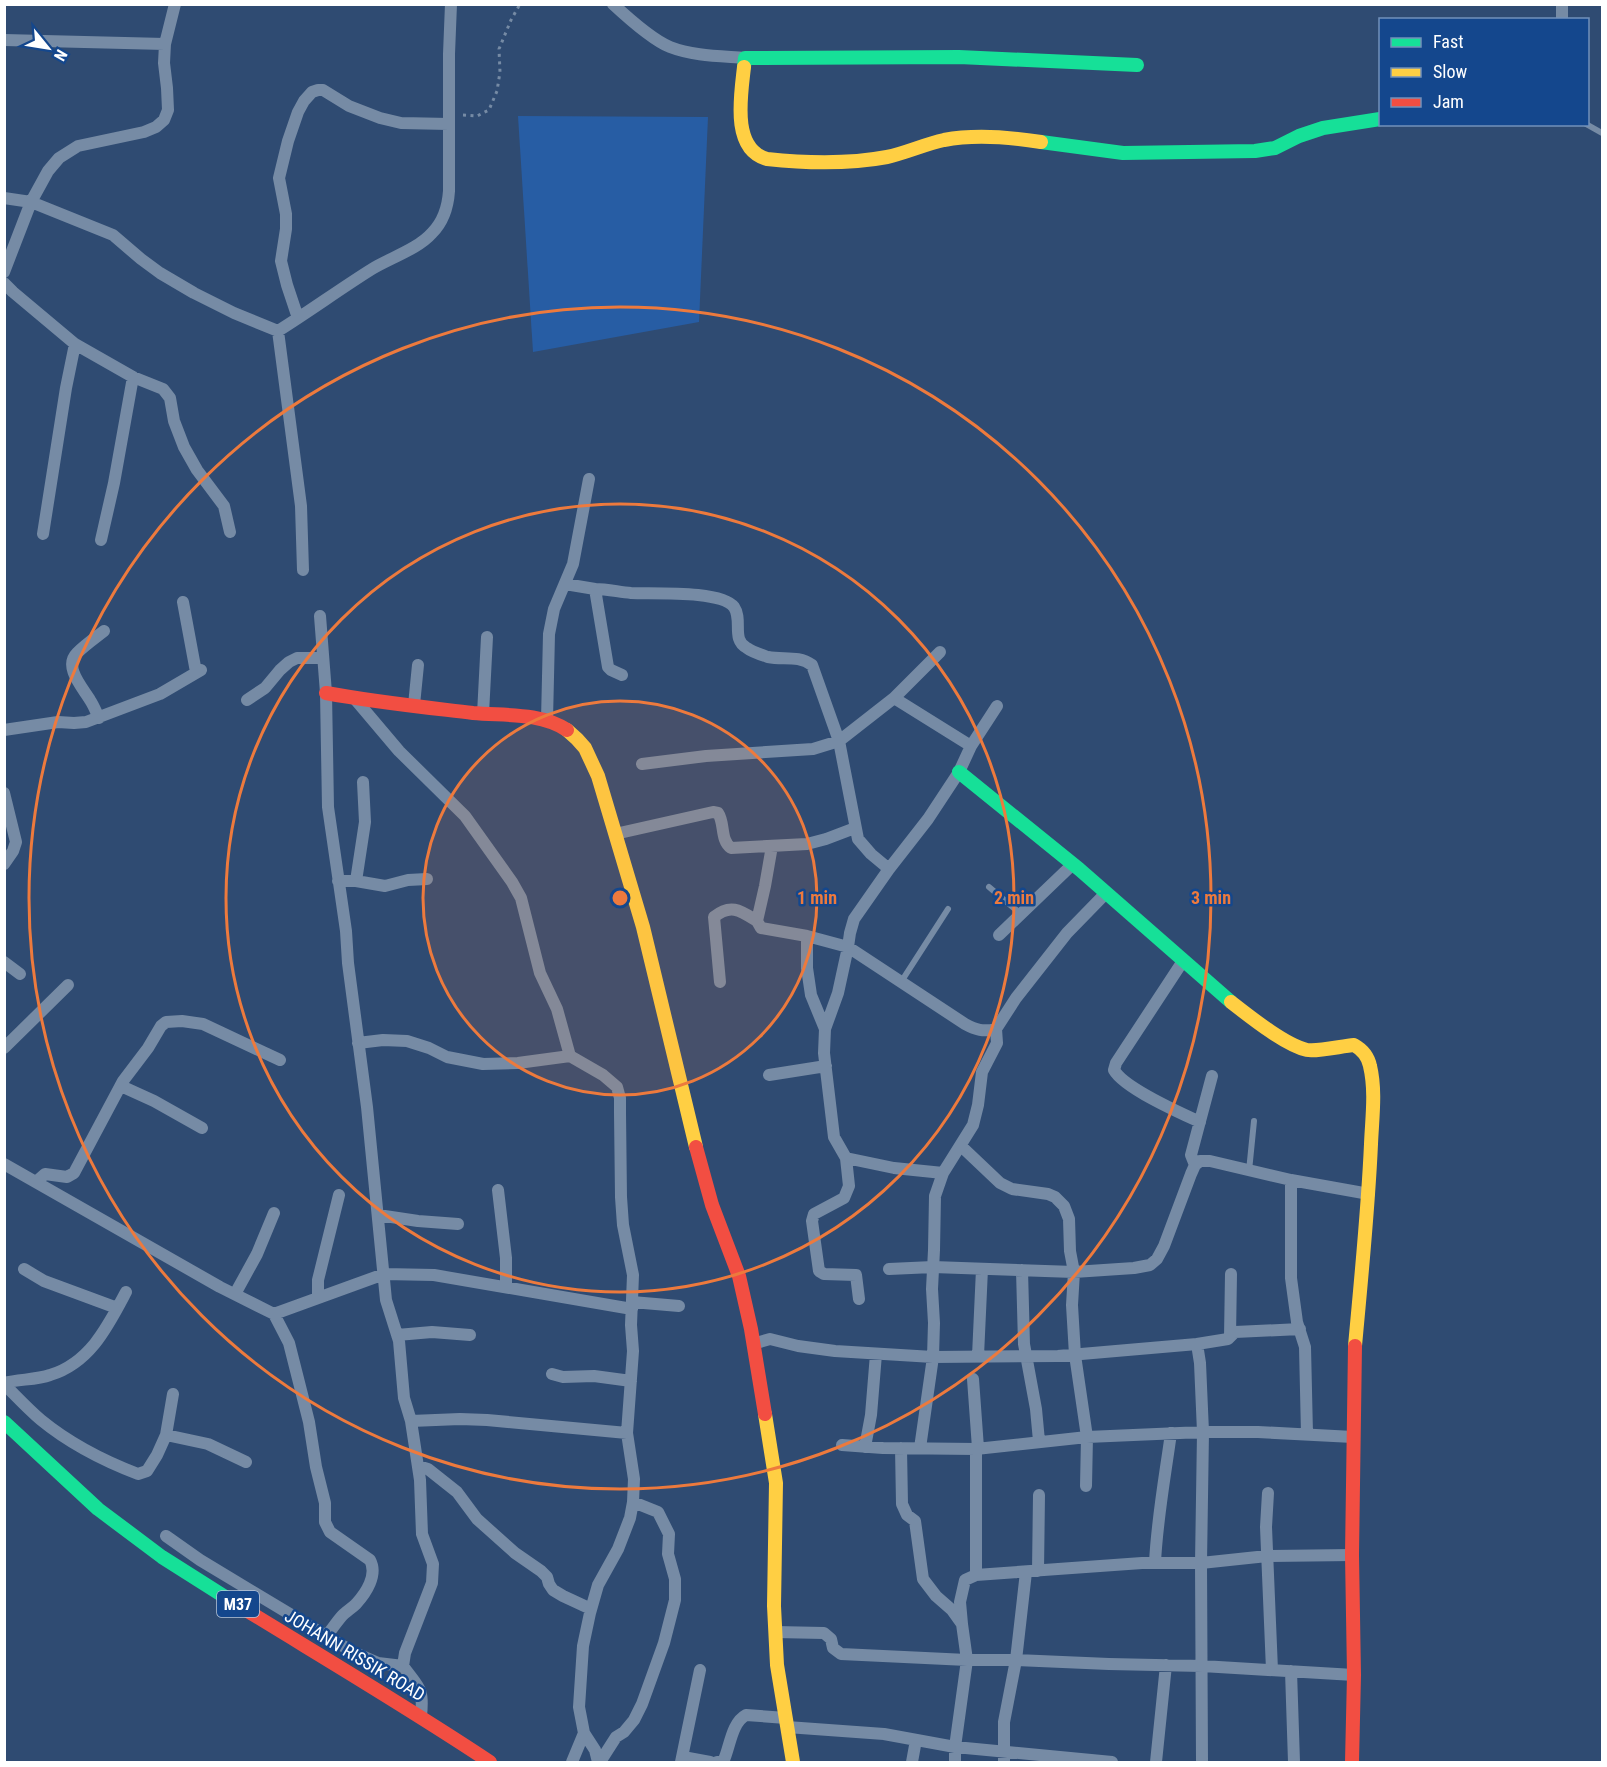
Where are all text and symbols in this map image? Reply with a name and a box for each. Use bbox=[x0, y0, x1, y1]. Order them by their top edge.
north arrow bbox=[18, 18, 78, 78]
legend bbox=[1379, 18, 1589, 126]
text: Fast bbox=[1433, 31, 1464, 52]
text: N bbox=[50, 46, 71, 64]
text: Slow bbox=[1433, 61, 1468, 82]
text: Jam bbox=[1433, 91, 1464, 112]
text: 1 min bbox=[797, 887, 837, 908]
text: 2 min bbox=[994, 887, 1034, 908]
text: 3 min bbox=[1191, 887, 1231, 908]
centre of rings bbox=[610, 888, 630, 908]
road number: M37 bbox=[217, 1591, 259, 1617]
street label: JOHANN RISSIK ROAD bbox=[281, 1605, 429, 1705]

